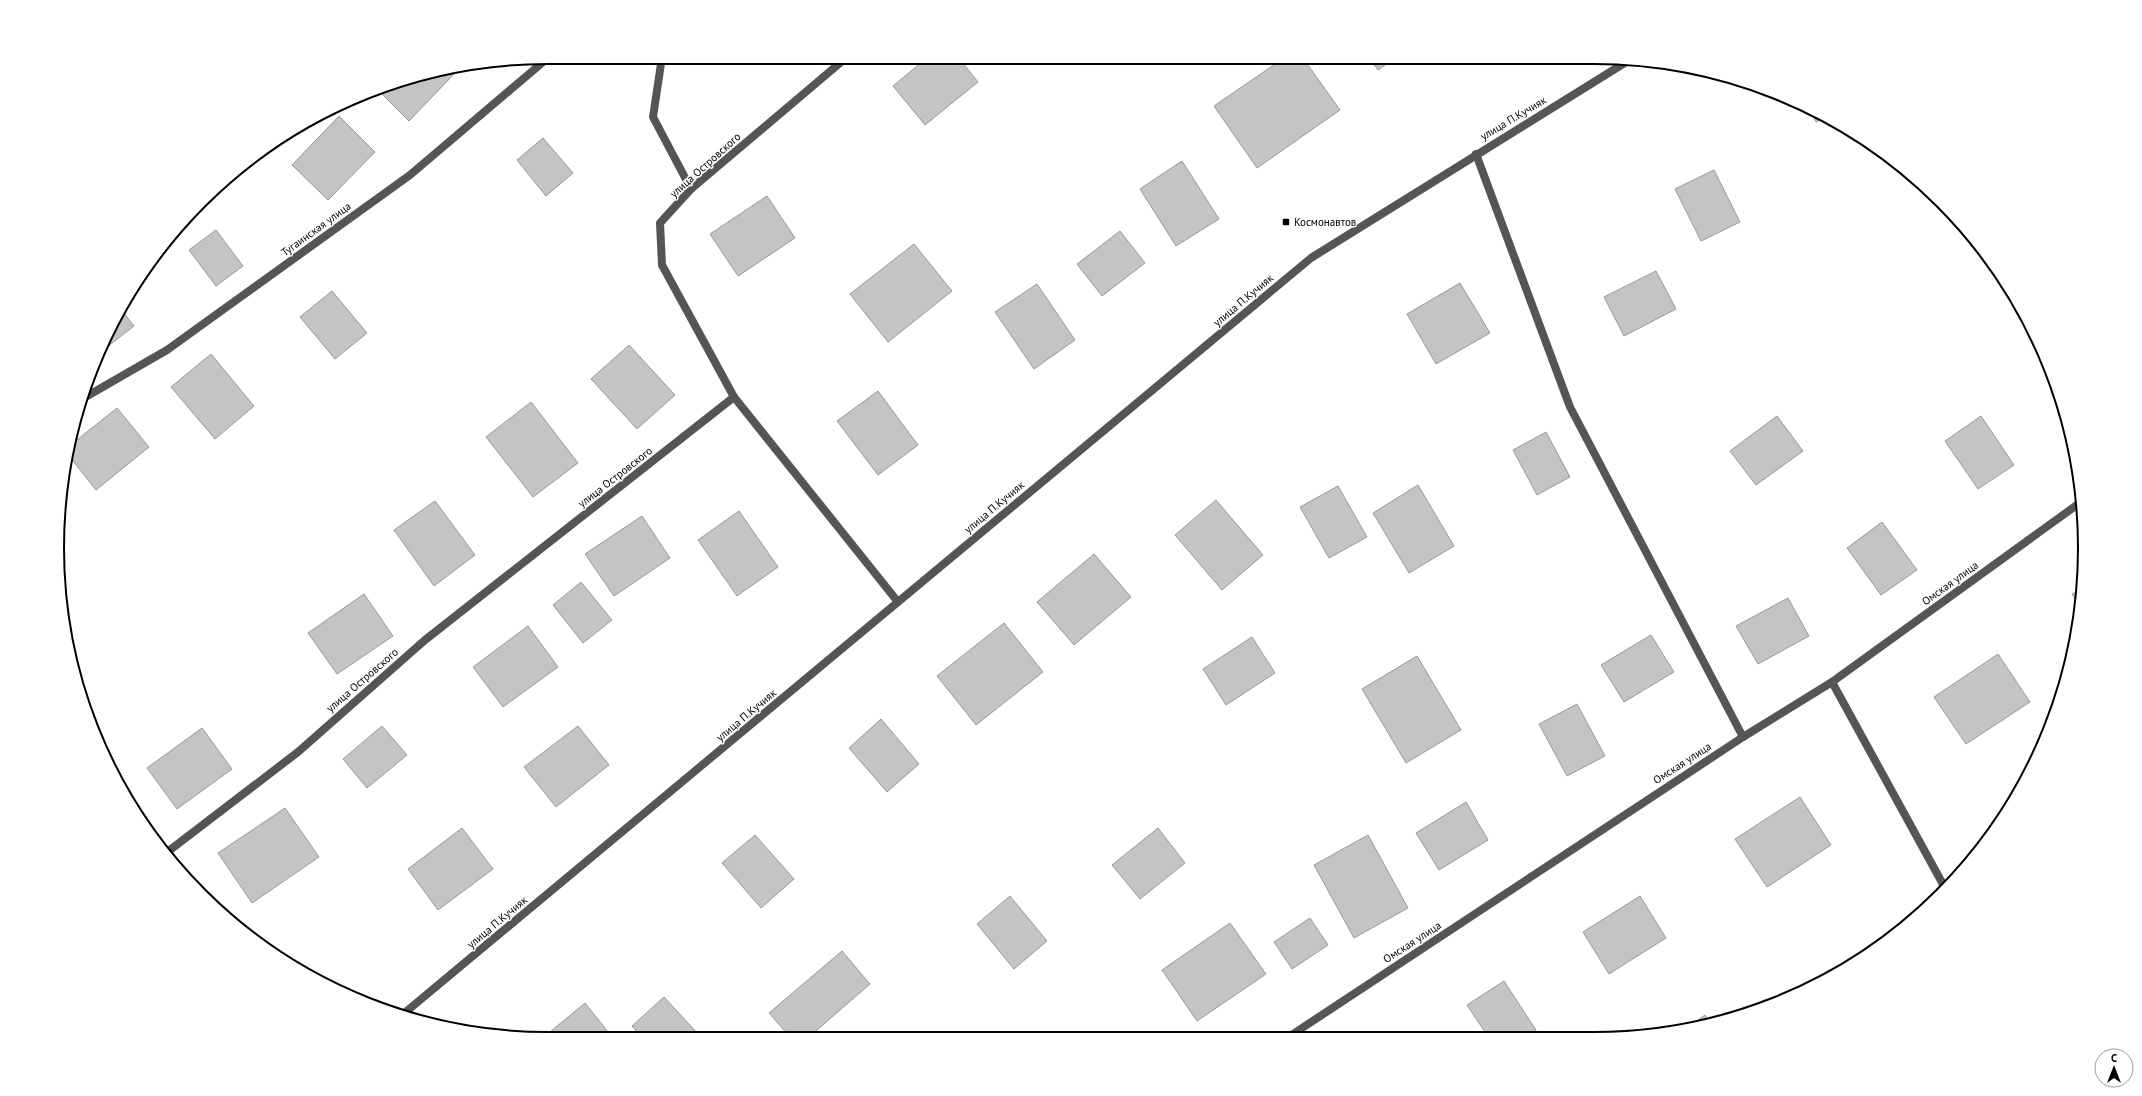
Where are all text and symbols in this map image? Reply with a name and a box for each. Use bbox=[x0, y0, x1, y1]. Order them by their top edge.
street label: улица П.Кучияк bbox=[1478, 92, 1549, 143]
street label: улица Островского bbox=[667, 129, 743, 201]
street label: Тугаинская улица bbox=[278, 199, 354, 259]
place label: Космонавтов bbox=[1294, 215, 1356, 229]
marker: Космонавтов bbox=[1281, 217, 1291, 227]
street label: улица П.Кучияк bbox=[1210, 270, 1277, 329]
street label: улица Островского bbox=[575, 443, 655, 510]
street label: улица П.Кучияк bbox=[961, 477, 1028, 536]
street label: Омская улица bbox=[1919, 558, 1981, 608]
street label: улица Островского bbox=[323, 645, 401, 715]
street label: улица П.Кучияк bbox=[713, 685, 780, 744]
street label: Омская улица bbox=[1650, 739, 1714, 787]
street label: улица П.Кучияк bbox=[464, 892, 531, 951]
street label: Омская улица bbox=[1380, 918, 1444, 966]
north arrow bbox=[2094, 1048, 2134, 1088]
text: С bbox=[2111, 1051, 2117, 1065]

